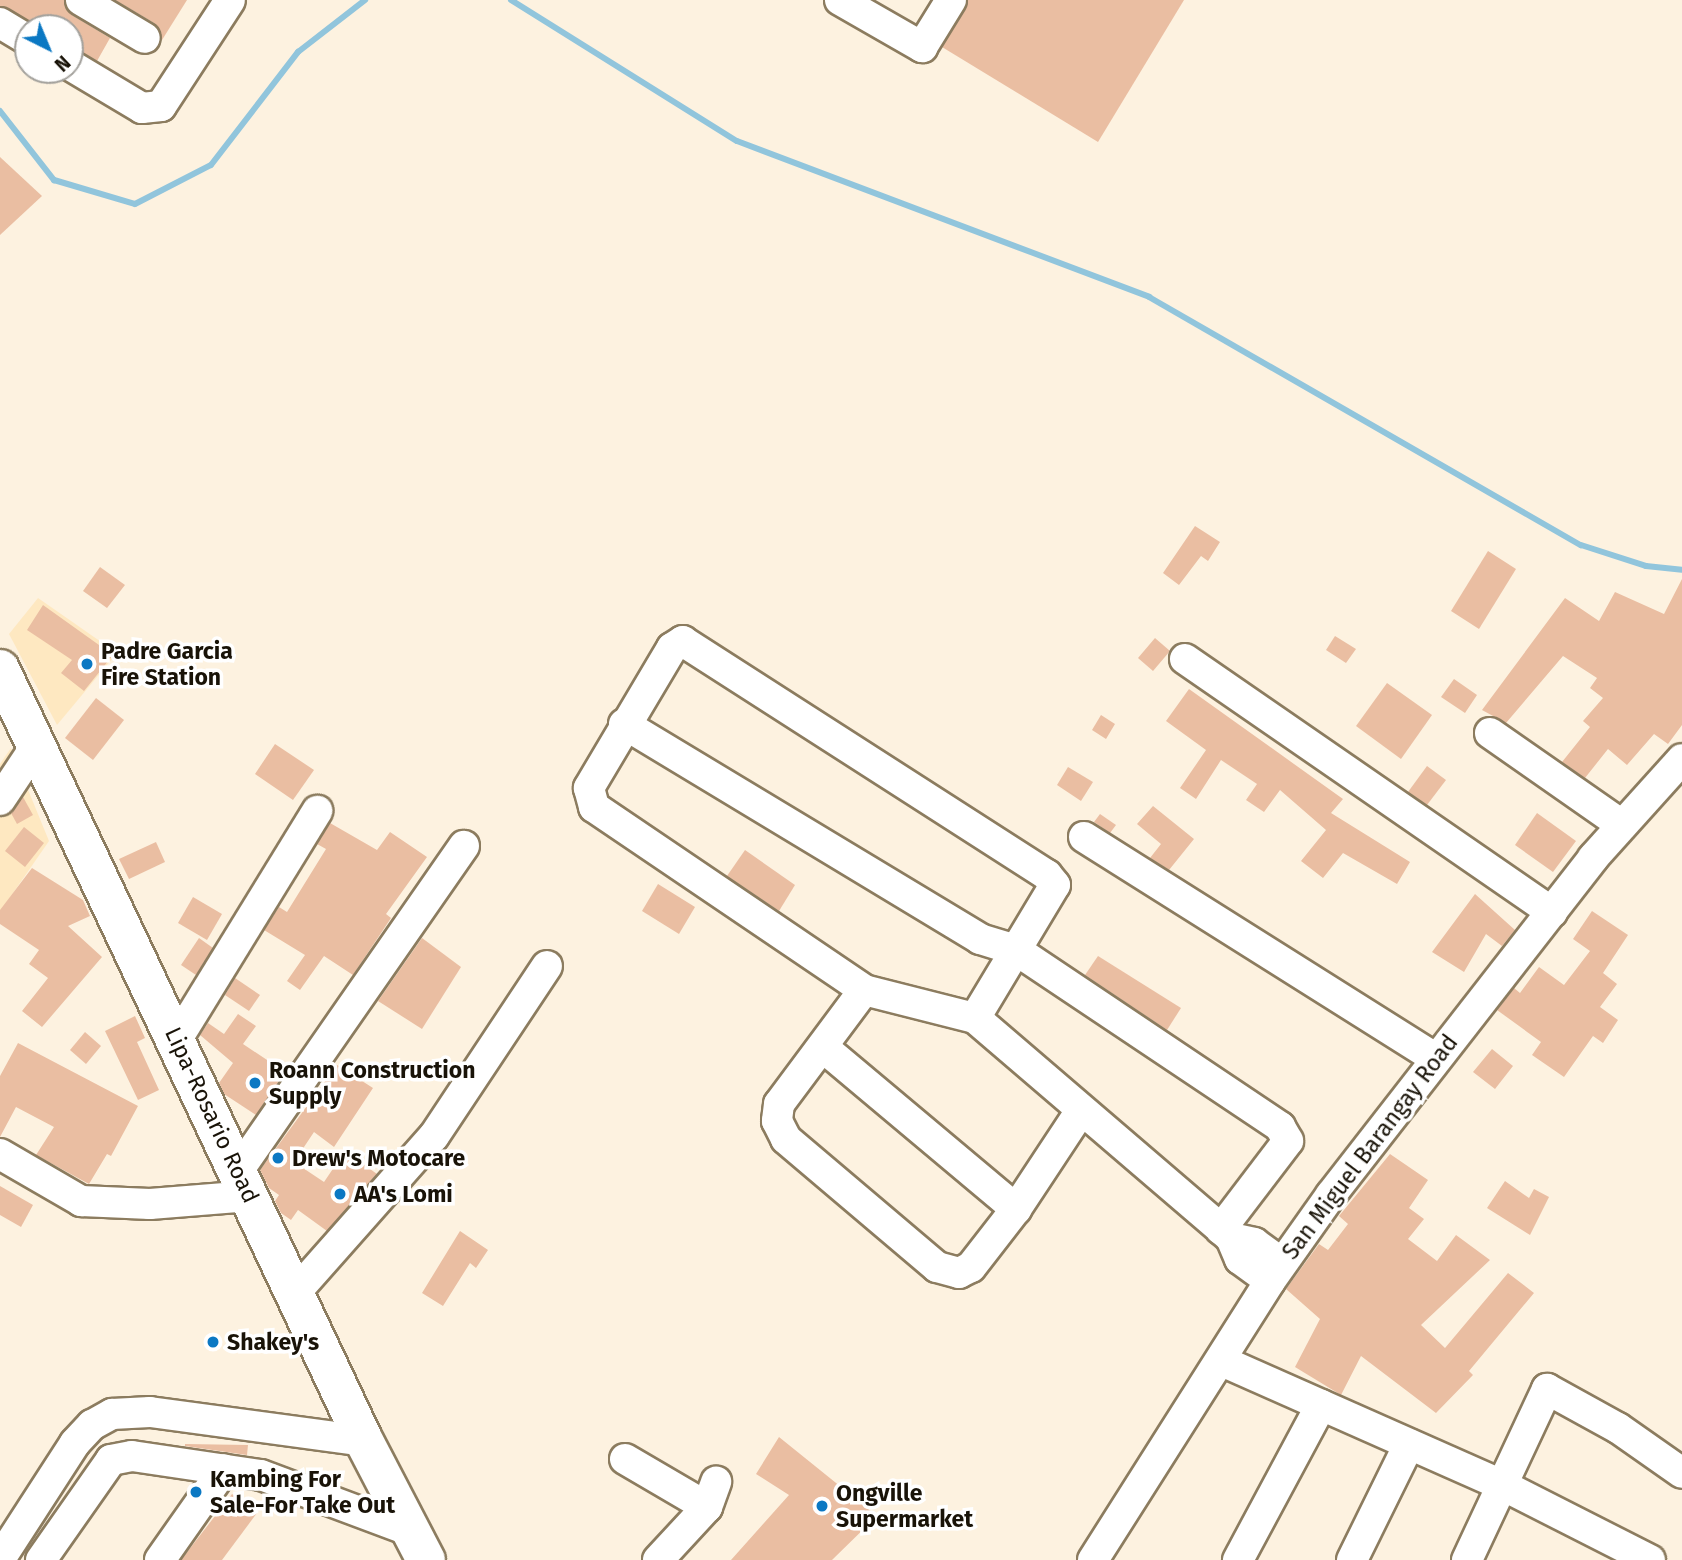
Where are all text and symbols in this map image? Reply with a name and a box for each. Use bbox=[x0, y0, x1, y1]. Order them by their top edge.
north arrow bbox=[14, 14, 84, 84]
text: N bbox=[50, 51, 75, 76]
place label: Padre Garcia Fire Station bbox=[101, 637, 233, 691]
marker: Padre Garcia Fire Station bbox=[79, 656, 95, 672]
street label: Lipa-Rosario Road bbox=[159, 1023, 265, 1207]
street label: San Miguel Barangay Road bbox=[1276, 1029, 1464, 1265]
place label: Roann Construction Supply bbox=[269, 1056, 476, 1110]
marker: Roann Construction Supply bbox=[247, 1075, 263, 1091]
place label: Drew's Motocare bbox=[292, 1144, 465, 1172]
marker: Drew's Motocare bbox=[270, 1150, 286, 1166]
place label: AA's Lomi bbox=[354, 1180, 453, 1208]
marker: AA's Lomi bbox=[332, 1186, 348, 1202]
place label: Shakey's bbox=[227, 1328, 319, 1356]
marker: Shakey's bbox=[205, 1334, 221, 1350]
place label: Kambing For Sale-For Take Out bbox=[210, 1465, 395, 1519]
place label: Ongville Supermarket bbox=[836, 1479, 973, 1533]
marker: Kambing For Sale-For Take Out bbox=[188, 1484, 204, 1500]
marker: Ongville Supermarket bbox=[814, 1498, 830, 1514]

